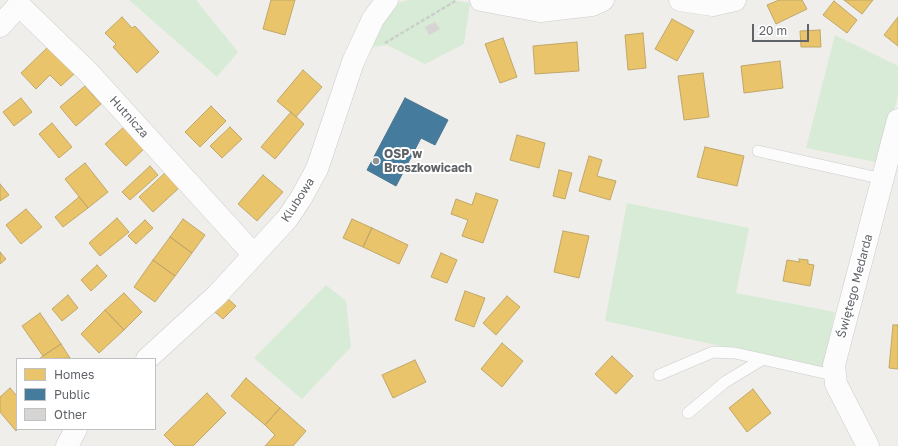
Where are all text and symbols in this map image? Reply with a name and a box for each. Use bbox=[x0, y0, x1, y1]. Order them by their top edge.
scale bar bbox=[754, 16, 811, 42]
text: 20 m bbox=[759, 23, 787, 38]
street label: Hutnicza bbox=[107, 93, 151, 141]
place label: OSP w Broszkowicach bbox=[384, 147, 472, 175]
marker: OSP w Broszkowicach bbox=[371, 156, 381, 166]
street label: Klubowa bbox=[278, 175, 318, 225]
street label: Świętego Medarda bbox=[834, 232, 876, 340]
legend bbox=[16, 358, 156, 430]
text: Homes bbox=[54, 367, 94, 382]
text: Public bbox=[54, 387, 90, 402]
text: Other bbox=[54, 407, 87, 422]

